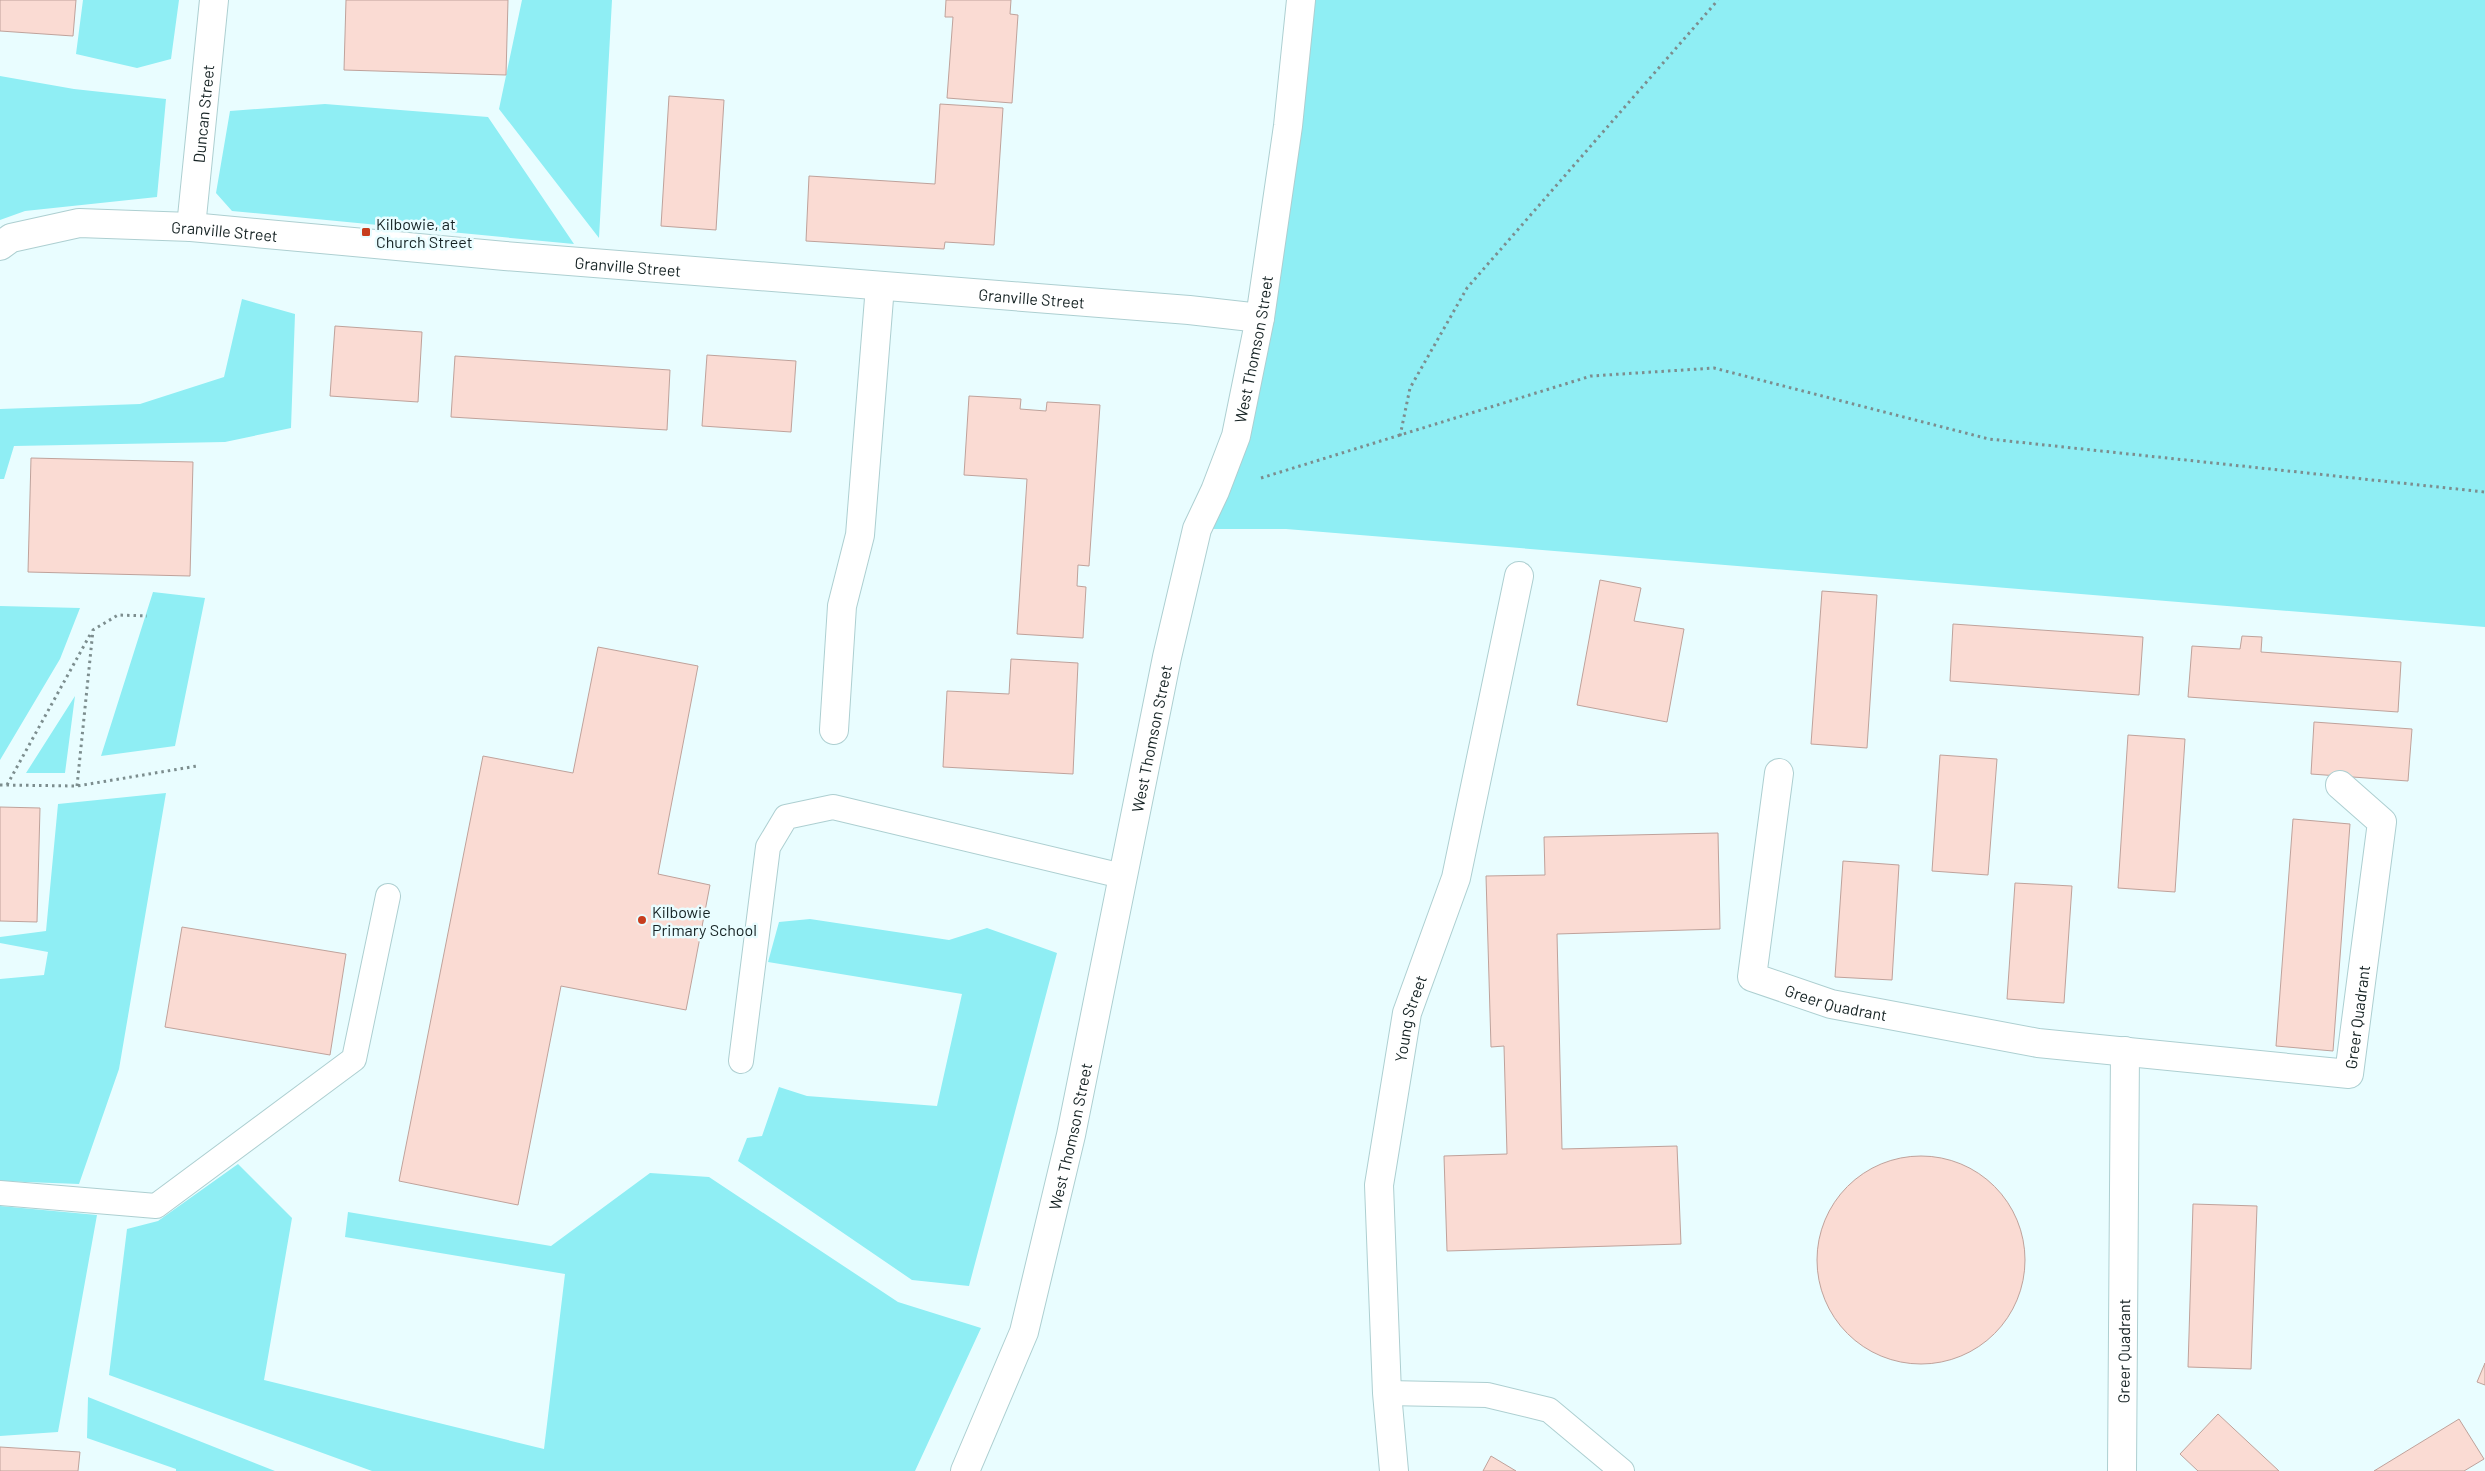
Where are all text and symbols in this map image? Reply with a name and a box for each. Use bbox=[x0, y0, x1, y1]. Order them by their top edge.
street label: Duncan Street bbox=[188, 63, 217, 164]
place label: Kilbowie, at Church Street bbox=[376, 214, 472, 251]
street label: Granville Street bbox=[171, 217, 279, 244]
marker: Kilbowie, at Church Street bbox=[360, 226, 372, 238]
street label: Granville Street bbox=[574, 252, 682, 279]
street label: West Thomson Street bbox=[1229, 274, 1276, 425]
street label: Granville Street bbox=[978, 284, 1086, 311]
street label: West Thomson Street bbox=[1127, 663, 1175, 814]
place label: Kilbowie Primary School bbox=[652, 902, 757, 939]
marker: Kilbowie Primary School bbox=[636, 914, 648, 926]
street label: Greer Quadrant bbox=[2340, 964, 2373, 1070]
street label: Young Street bbox=[1390, 972, 1430, 1063]
street label: Greer Quadrant bbox=[1783, 980, 1889, 1024]
street label: West Thomson Street bbox=[1044, 1061, 1095, 1212]
street label: Greer Quadrant bbox=[2113, 1299, 2133, 1403]

